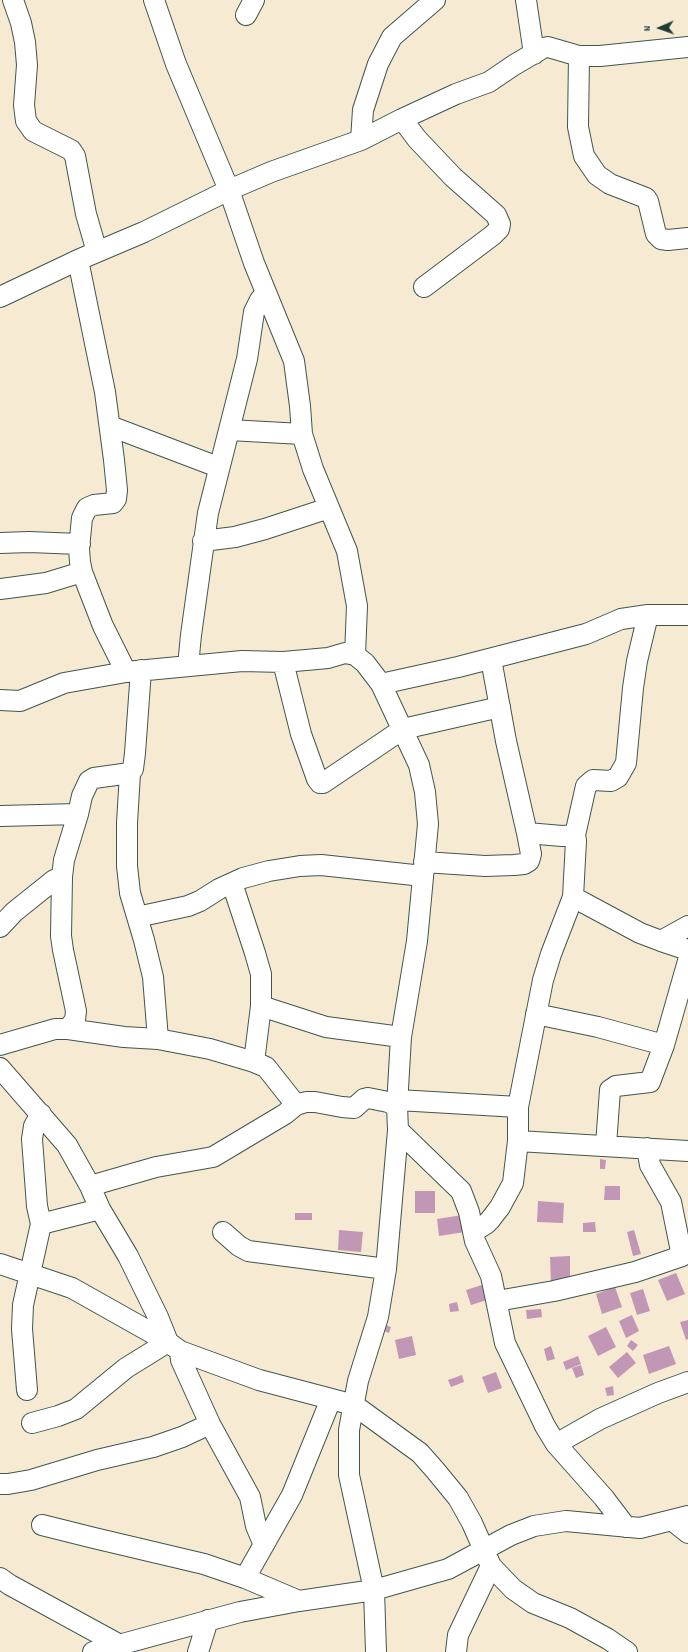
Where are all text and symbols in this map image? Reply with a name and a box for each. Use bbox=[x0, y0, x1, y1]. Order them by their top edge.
north arrow bbox=[640, 8, 680, 48]
text: N bbox=[640, 25, 656, 31]

